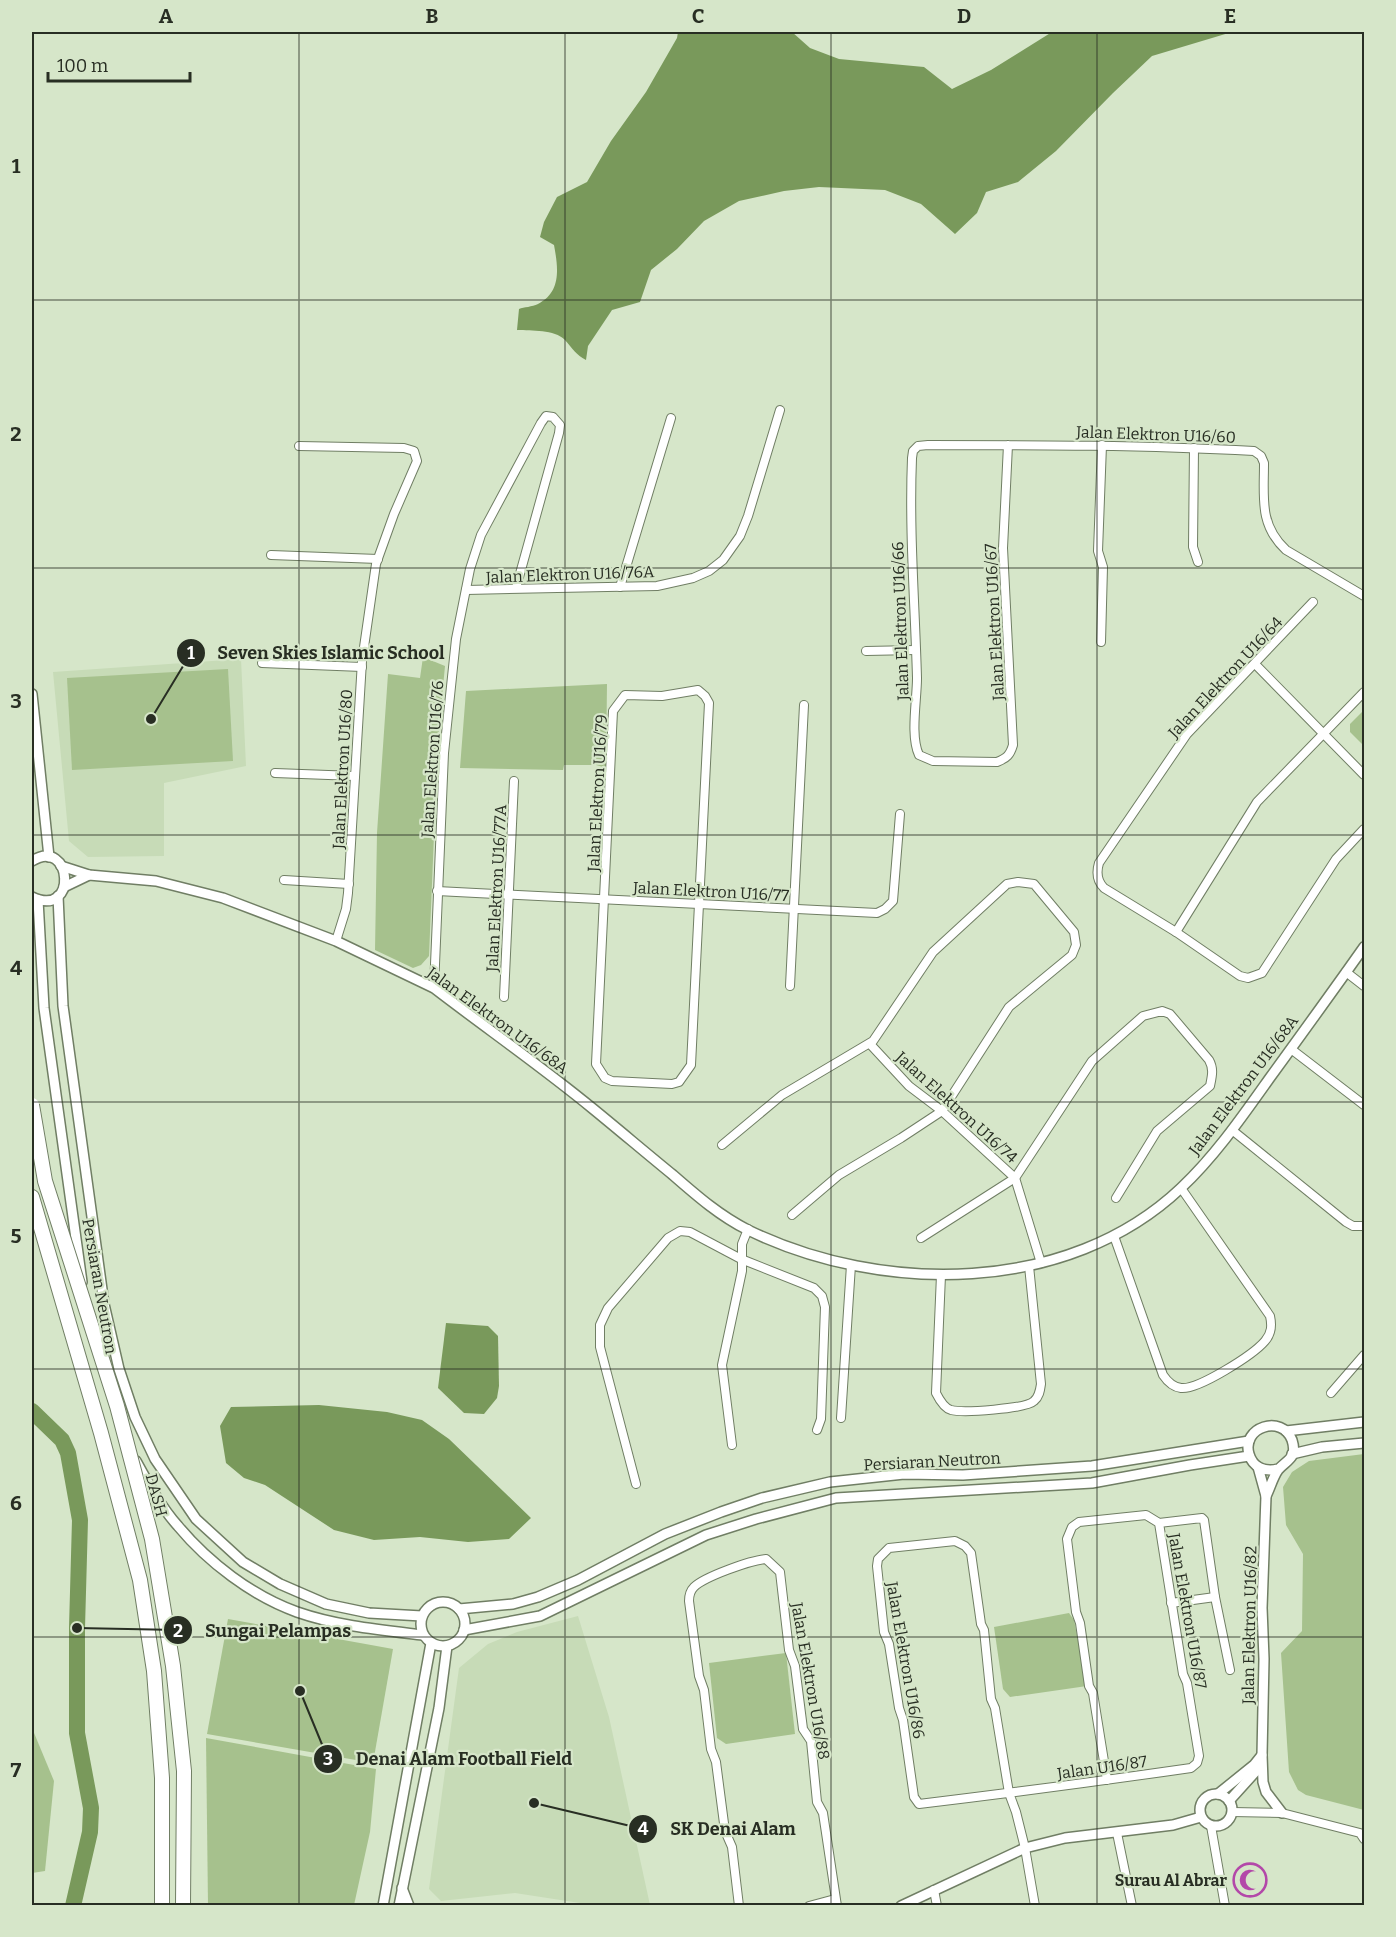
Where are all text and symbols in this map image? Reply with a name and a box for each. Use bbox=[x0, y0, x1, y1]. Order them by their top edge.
text: A bbox=[159, 4, 174, 28]
text: B bbox=[426, 4, 439, 28]
text: C bbox=[692, 4, 704, 28]
text: D bbox=[957, 4, 971, 28]
text: E bbox=[1224, 4, 1236, 28]
scale bar bbox=[48, 45, 190, 83]
text: 100 m bbox=[57, 55, 108, 77]
text: 1 bbox=[12, 154, 21, 178]
text: 2 bbox=[10, 422, 22, 446]
street label: Jalan Elektron U16/60 bbox=[1075, 422, 1236, 447]
street label: Jalan Elektron U16/66 bbox=[888, 541, 913, 702]
street label: Jalan Elektron U16/67 bbox=[981, 543, 1008, 702]
street label: Jalan Elektron U16/76A bbox=[484, 562, 655, 587]
street label: Jalan Elektron U16/64 bbox=[1164, 612, 1287, 743]
callout: Seven Skies Islamic School bbox=[176, 635, 457, 671]
text: 1 bbox=[187, 642, 195, 664]
text: Seven Skies Islamic School bbox=[217, 642, 445, 664]
street label: Jalan Elektron U16/76 bbox=[417, 680, 447, 839]
text: 3 bbox=[10, 689, 22, 713]
street label: Jalan Elektron U16/80 bbox=[329, 689, 356, 850]
street label: Jalan Elektron U16/79 bbox=[584, 714, 611, 873]
street label: Jalan Elektron U16/77A bbox=[483, 803, 510, 973]
street label: Jalan Elektron U16/77 bbox=[631, 878, 790, 905]
text: 4 bbox=[10, 956, 22, 980]
street label: Jalan Elektron U16/68A bbox=[423, 962, 573, 1078]
street label: Jalan Elektron U16/68A bbox=[1184, 1011, 1302, 1160]
street label: Jalan Elektron U16/74 bbox=[891, 1047, 1022, 1168]
street label: Persiaran Neutron bbox=[78, 1217, 121, 1355]
text: 5 bbox=[11, 1224, 22, 1248]
street label: Persiaran Neutron bbox=[863, 1448, 1001, 1475]
street label: DASH bbox=[142, 1471, 171, 1519]
text: 6 bbox=[10, 1491, 22, 1515]
street label: Jalan Elektron U16/87 bbox=[1164, 1531, 1211, 1690]
street label: Jalan Elektron U16/82 bbox=[1239, 1546, 1260, 1705]
street label: Jalan Elektron U16/86 bbox=[882, 1579, 929, 1740]
street label: Jalan Elektron U16/88 bbox=[787, 1600, 834, 1761]
callout: Sungai Pelampas bbox=[163, 1612, 363, 1648]
text: 2 bbox=[173, 1620, 183, 1642]
text: Sungai Pelampas bbox=[205, 1620, 351, 1642]
callout: Denai Alam Football Field bbox=[313, 1741, 584, 1777]
text: 3 bbox=[323, 1748, 333, 1770]
text: Denai Alam Football Field bbox=[356, 1748, 572, 1770]
street label: Jalan U16/87 bbox=[1055, 1752, 1148, 1783]
text: 7 bbox=[11, 1758, 22, 1782]
callout: SK Denai Alam bbox=[628, 1811, 808, 1847]
text: 4 bbox=[638, 1818, 649, 1840]
text: SK Denai Alam bbox=[670, 1818, 796, 1840]
mosque icon: Surau Al Abrar bbox=[1232, 1862, 1268, 1898]
place label: Surau Al Abrar bbox=[1115, 1871, 1227, 1890]

